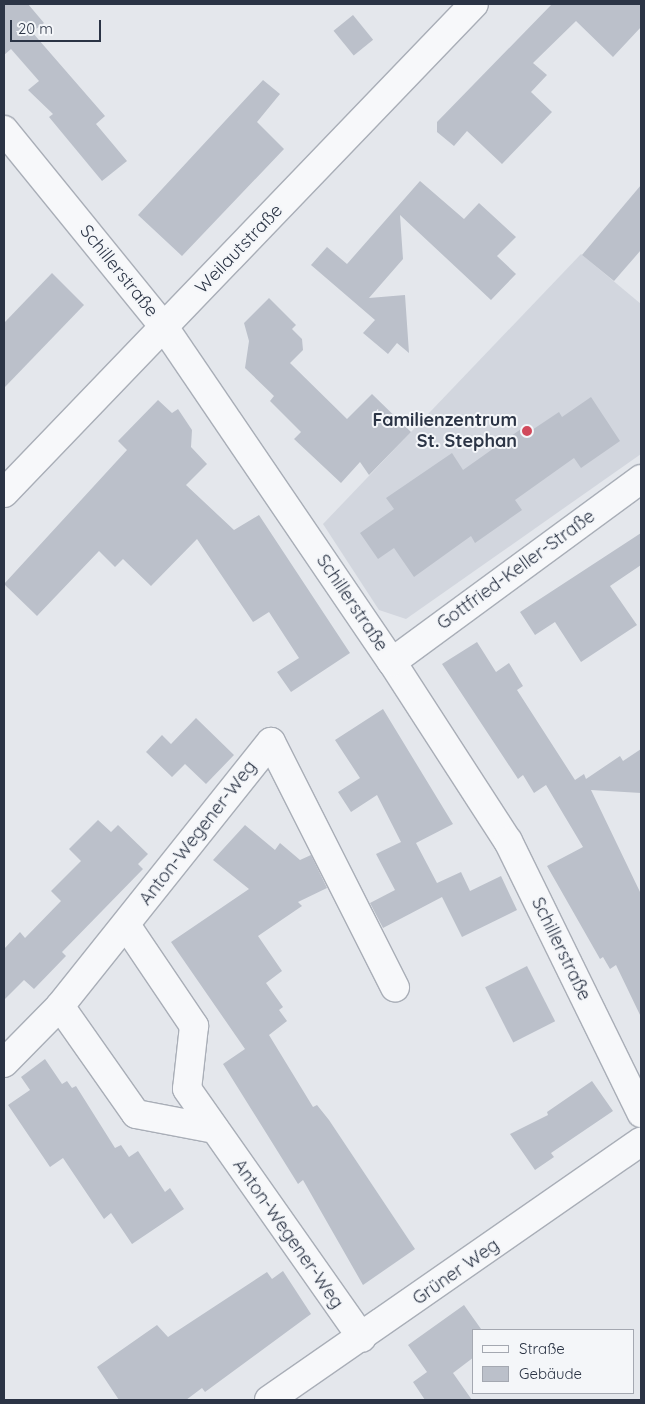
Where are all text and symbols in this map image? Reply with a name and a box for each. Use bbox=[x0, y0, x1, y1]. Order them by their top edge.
scale bar bbox=[12, 10, 104, 42]
text: 20 m bbox=[18, 19, 53, 38]
street label: Weilautstraße bbox=[191, 200, 287, 298]
street label: Schillerstraße bbox=[75, 221, 163, 321]
place label: Familienzentrum St. Stephan bbox=[372, 410, 517, 452]
marker: Familienzentrum St. Stephan bbox=[521, 425, 533, 437]
street label: Gottfried-Keller-Straße bbox=[433, 506, 599, 634]
street label: Schillerstraße bbox=[312, 551, 392, 655]
street label: Anton-Wegener-Weg bbox=[135, 756, 261, 910]
street label: Schillerstraße bbox=[527, 894, 595, 1004]
street label: Anton-Wegener-Weg bbox=[228, 1155, 348, 1313]
street label: Grüner Weg bbox=[409, 1234, 503, 1310]
legend bbox=[472, 1329, 635, 1394]
text: Straße bbox=[519, 1339, 565, 1358]
text: Gebäude bbox=[519, 1364, 582, 1383]

